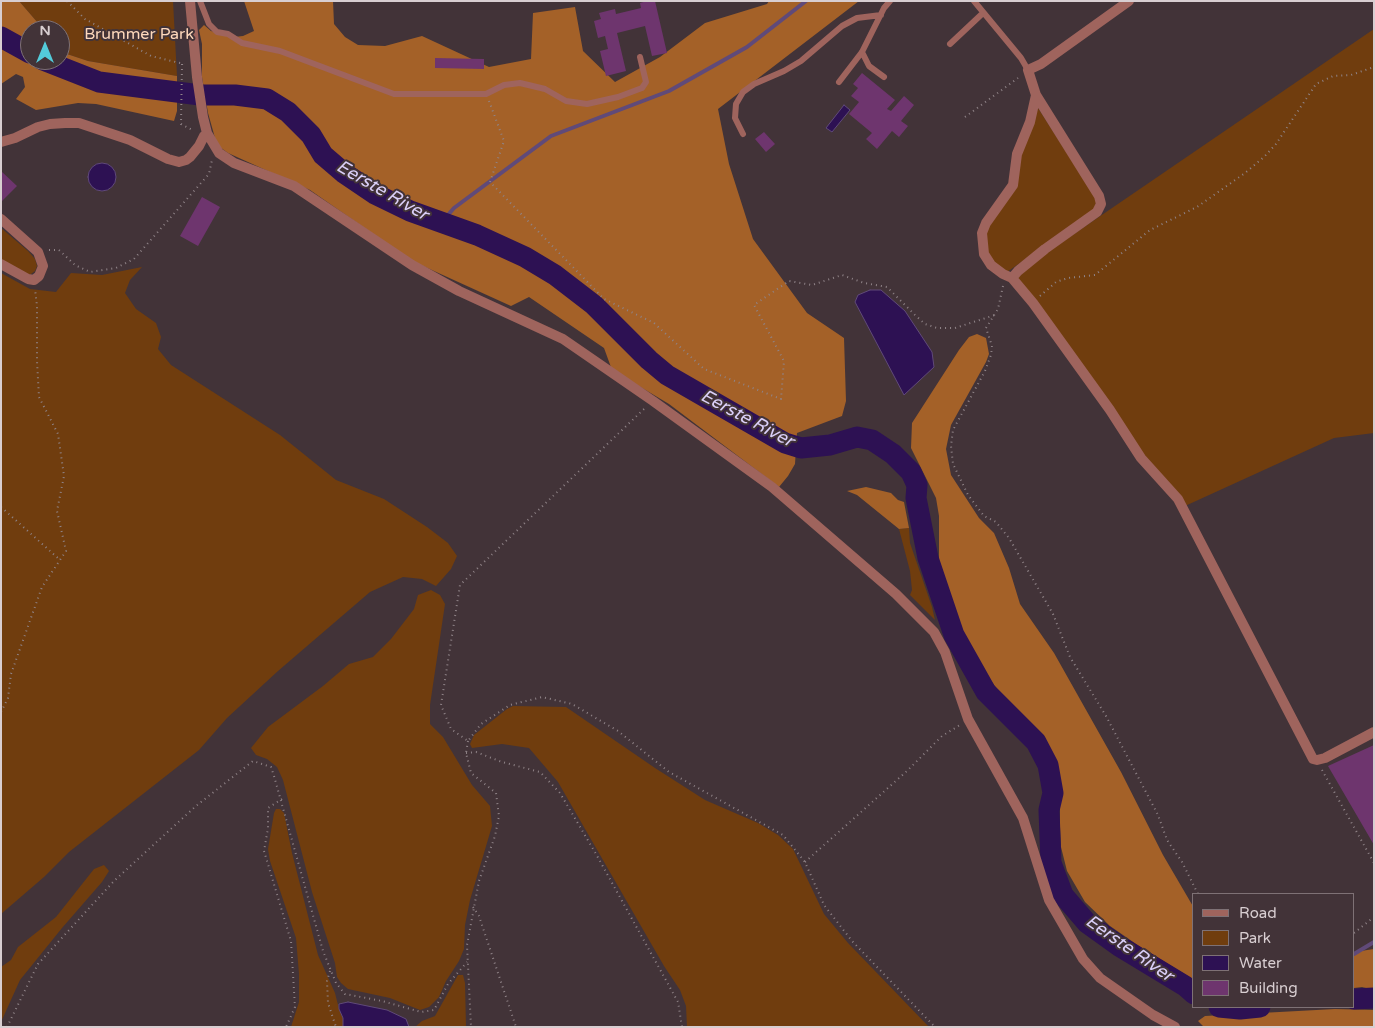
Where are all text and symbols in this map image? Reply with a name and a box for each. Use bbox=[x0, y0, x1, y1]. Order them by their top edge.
north arrow bbox=[20, 20, 70, 70]
text: N bbox=[39, 22, 51, 39]
park label: Brummer Park bbox=[84, 25, 194, 45]
water label: Eerste River bbox=[332, 156, 432, 226]
water label: Eerste River bbox=[697, 385, 797, 453]
legend bbox=[1192, 893, 1355, 1008]
text: Road bbox=[1239, 904, 1277, 922]
water label: Eerste River bbox=[1081, 911, 1177, 987]
text: Park bbox=[1239, 929, 1271, 947]
text: Water bbox=[1239, 954, 1282, 972]
text: Building bbox=[1239, 979, 1298, 997]

